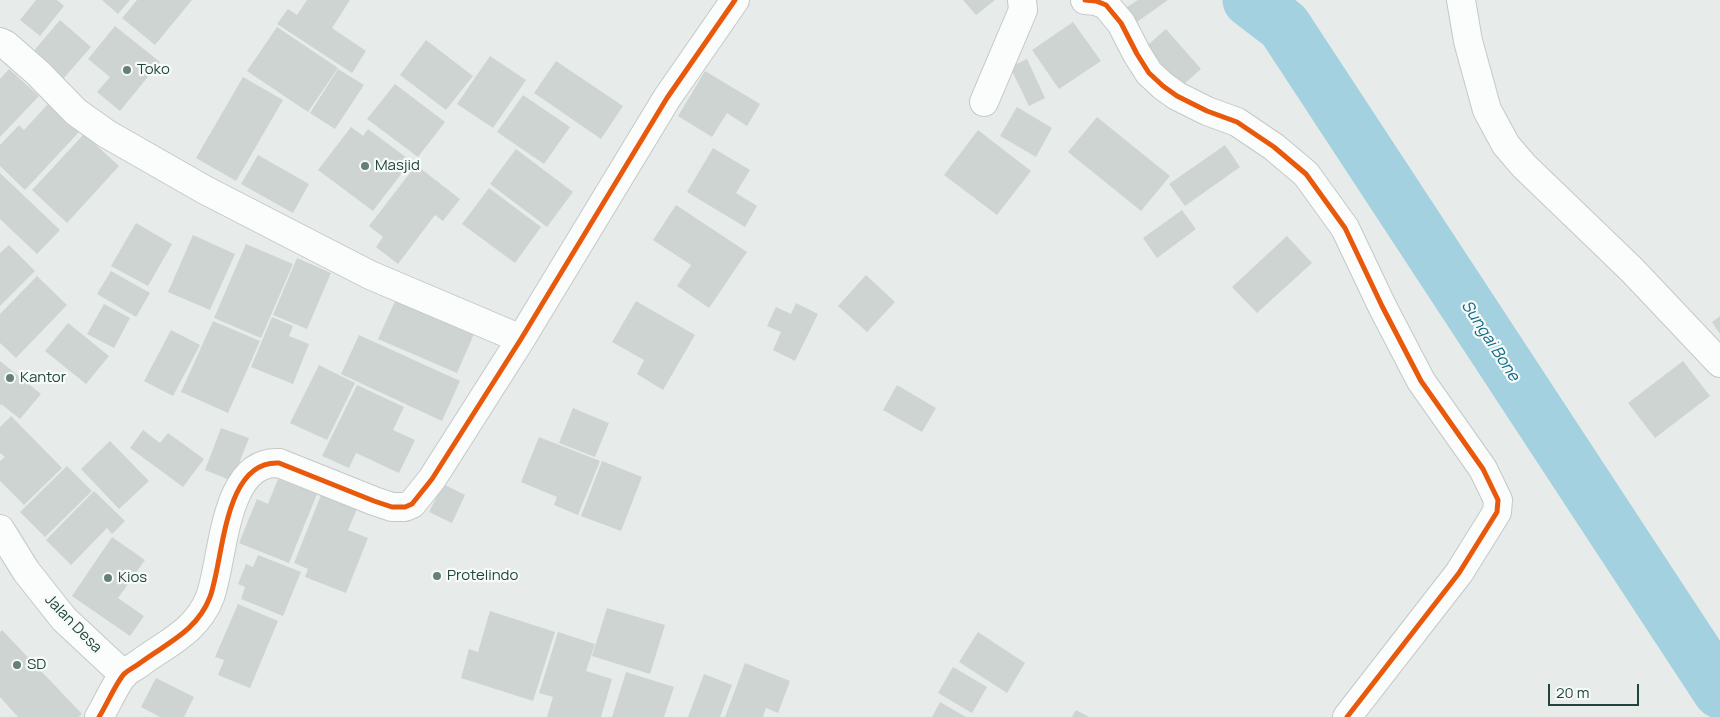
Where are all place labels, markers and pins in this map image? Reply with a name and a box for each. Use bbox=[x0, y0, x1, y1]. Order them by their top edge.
place label: Toko bbox=[137, 61, 170, 79]
marker: Toko bbox=[121, 64, 133, 76]
place label: Masjid bbox=[375, 157, 420, 175]
marker: Masjid bbox=[359, 160, 371, 172]
place label: Kantor bbox=[20, 369, 66, 387]
marker: Kantor bbox=[4, 372, 16, 384]
place label: Protelindo bbox=[447, 567, 518, 585]
place label: Kios bbox=[118, 569, 147, 587]
marker: Protelindo bbox=[431, 570, 443, 582]
marker: Kios bbox=[102, 572, 114, 584]
place label: SD bbox=[27, 656, 46, 674]
marker: SD bbox=[11, 659, 23, 671]

